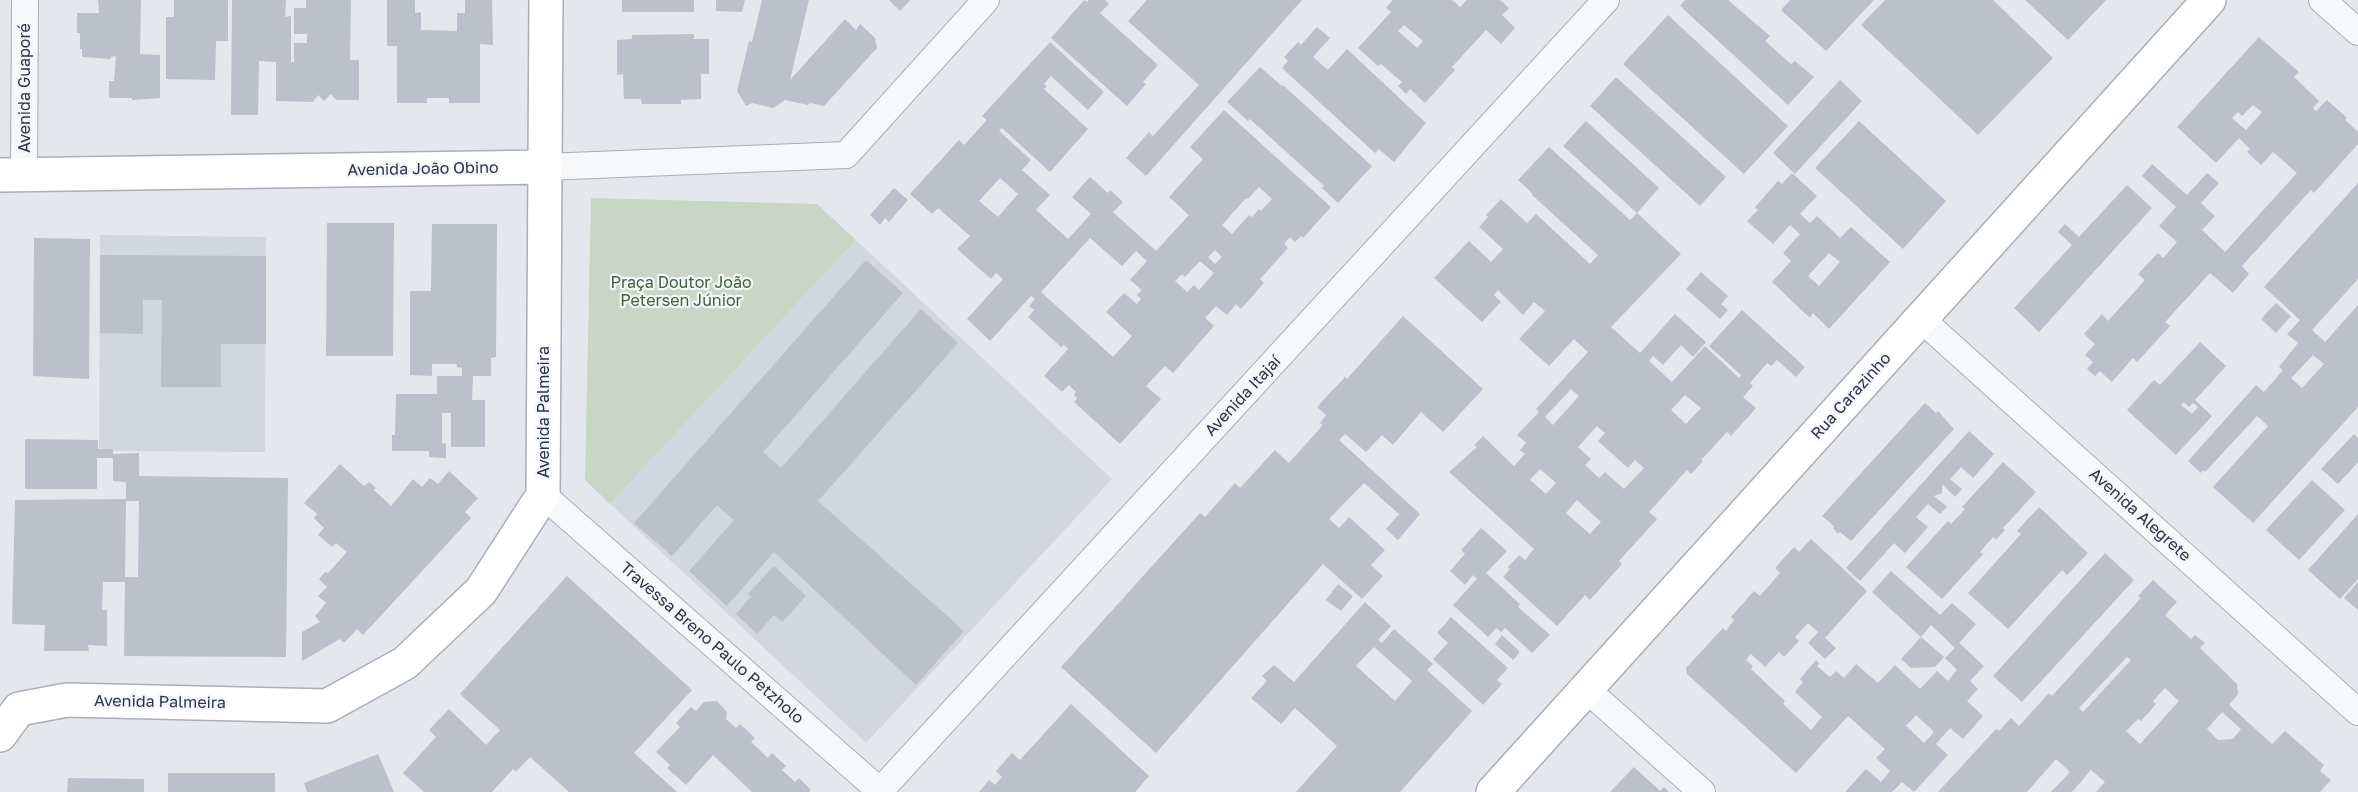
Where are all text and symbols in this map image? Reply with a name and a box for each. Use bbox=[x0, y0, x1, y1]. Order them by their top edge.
street label: Avenida Guaporé bbox=[15, 23, 35, 153]
street label: Avenida João Obino bbox=[347, 158, 499, 180]
park label: Praça Doutor João Petersen Júnior bbox=[610, 273, 752, 311]
street label: Avenida Palmeira bbox=[534, 346, 554, 478]
street label: Rua Carazinho bbox=[1807, 349, 1895, 443]
street label: Avenida Itajaí bbox=[1201, 352, 1285, 440]
street label: Avenida Alegrete bbox=[2085, 464, 2195, 566]
street label: Travessa Breno Paulo Petzholo bbox=[616, 558, 808, 728]
street label: Avenida Palmeira bbox=[94, 691, 226, 713]

